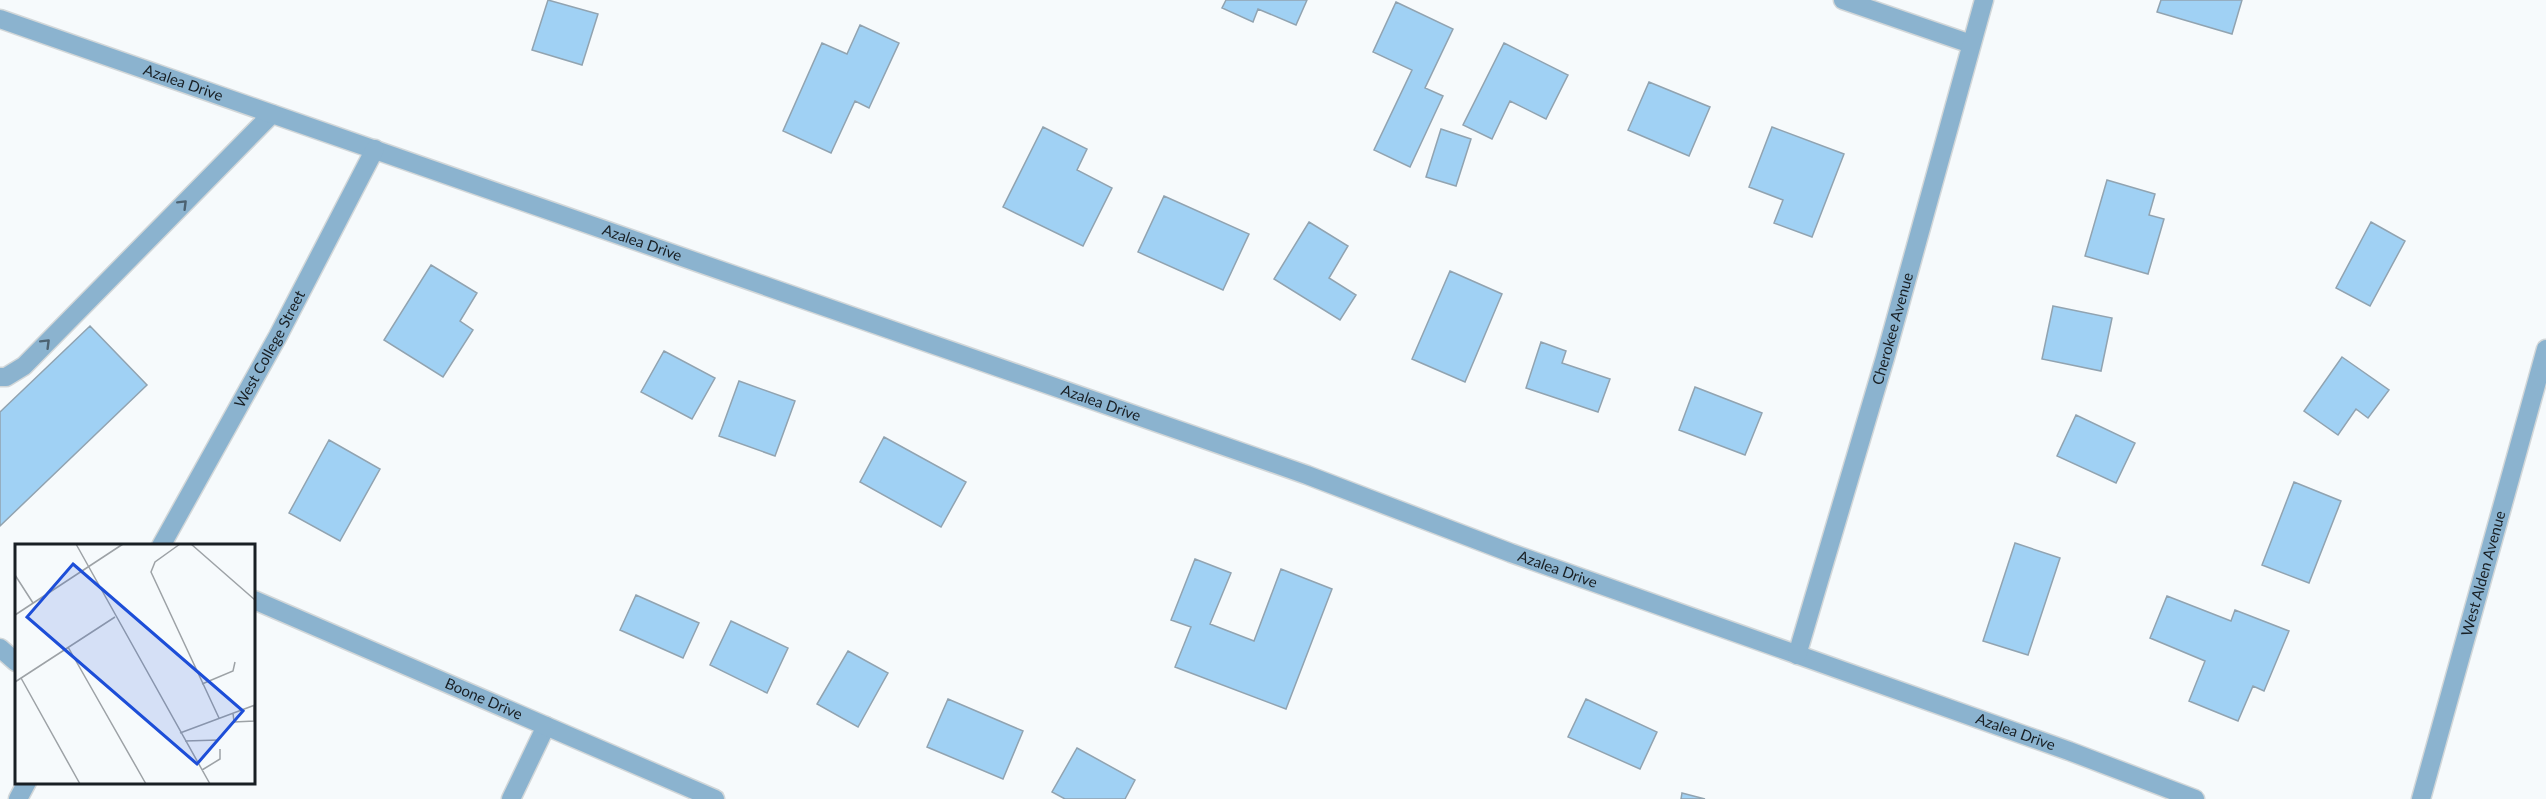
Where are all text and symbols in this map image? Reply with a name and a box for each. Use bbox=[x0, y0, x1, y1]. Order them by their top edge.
street label: Azalea Drive bbox=[141, 60, 226, 104]
one-way arrow bbox=[176, 201, 187, 211]
street label: Azalea Drive bbox=[600, 220, 685, 264]
street label: Cherokee Avenue bbox=[1868, 270, 1916, 387]
street label: West College Street bbox=[230, 286, 308, 410]
one-way arrow bbox=[39, 340, 50, 350]
street label: Azalea Drive bbox=[1059, 380, 1143, 424]
street label: West Alden Avenue bbox=[2457, 509, 2509, 638]
inset map bbox=[15, 544, 255, 784]
street label: Azalea Drive bbox=[1516, 546, 1600, 591]
street label: Boone Drive bbox=[442, 674, 525, 723]
street label: Azalea Drive bbox=[1974, 709, 2058, 753]

